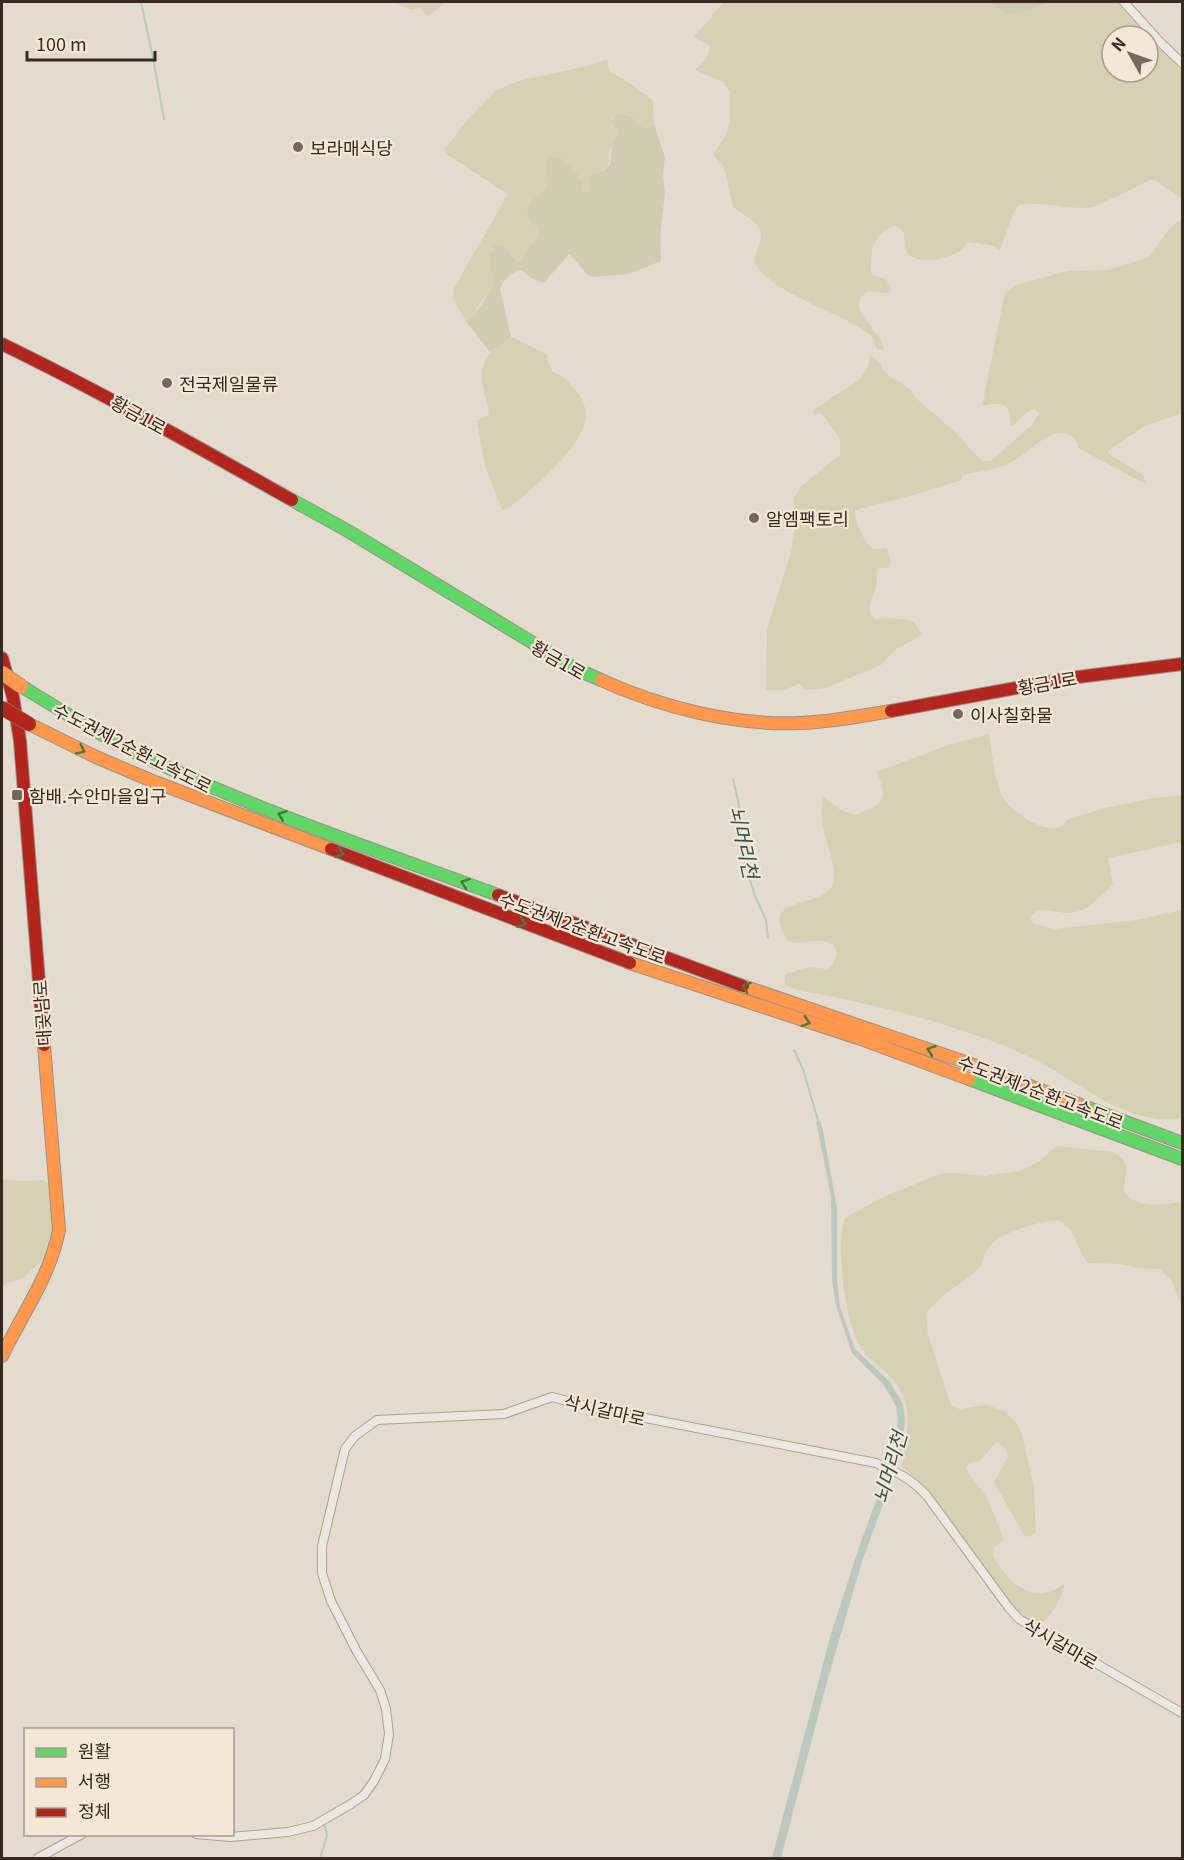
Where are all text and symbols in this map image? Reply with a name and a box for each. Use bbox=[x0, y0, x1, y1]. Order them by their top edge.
scale bar bbox=[27, 24, 154, 62]
north arrow bbox=[1100, 24, 1160, 84]
text: 100 m bbox=[36, 30, 87, 56]
text: N bbox=[1105, 31, 1131, 56]
place label: 보라매식당 bbox=[310, 134, 393, 160]
marker: 보라매식당 bbox=[291, 140, 305, 154]
place label: 전국제일물류 bbox=[179, 370, 278, 396]
marker: 전국제일물류 bbox=[160, 376, 174, 390]
street label: 황금1로 bbox=[107, 388, 171, 440]
place label: 알엠팩토리 bbox=[766, 505, 849, 531]
marker: 알엠팩토리 bbox=[747, 511, 761, 525]
street label: 황금1로 bbox=[527, 633, 591, 685]
street label: 황금1로 bbox=[1015, 664, 1079, 700]
street label: 수도권제2순환고속도로 bbox=[49, 696, 217, 798]
place label: 이사칠화물 bbox=[970, 701, 1053, 727]
marker: 이사칠화물 bbox=[951, 707, 965, 721]
one-way arrow bbox=[75, 743, 86, 755]
place label: 함배.수안마을입구 bbox=[29, 782, 166, 808]
marker: 함배.수안마을입구 bbox=[10, 788, 24, 802]
water label: 뇌머리천 bbox=[723, 803, 767, 884]
one-way arrow bbox=[277, 810, 288, 823]
one-way arrow bbox=[334, 846, 345, 858]
one-way arrow bbox=[460, 878, 470, 891]
street label: 수도권제2순환고속도로 bbox=[496, 885, 670, 969]
one-way arrow bbox=[516, 916, 527, 928]
street label: 대곶남로 bbox=[26, 979, 56, 1047]
one-way arrow bbox=[741, 982, 752, 994]
one-way arrow bbox=[800, 1014, 811, 1027]
one-way arrow bbox=[926, 1045, 937, 1057]
street label: 수도권제2순환고속도로 bbox=[954, 1047, 1128, 1135]
street label: 삭시갈마로 bbox=[562, 1387, 648, 1431]
water label: 뇌머리천 bbox=[865, 1425, 914, 1506]
street label: 삭시갈마로 bbox=[1019, 1611, 1103, 1675]
legend bbox=[24, 1728, 234, 1836]
text: 원활 bbox=[78, 1737, 111, 1763]
text: 서행 bbox=[78, 1767, 111, 1793]
text: 정체 bbox=[78, 1797, 111, 1823]

